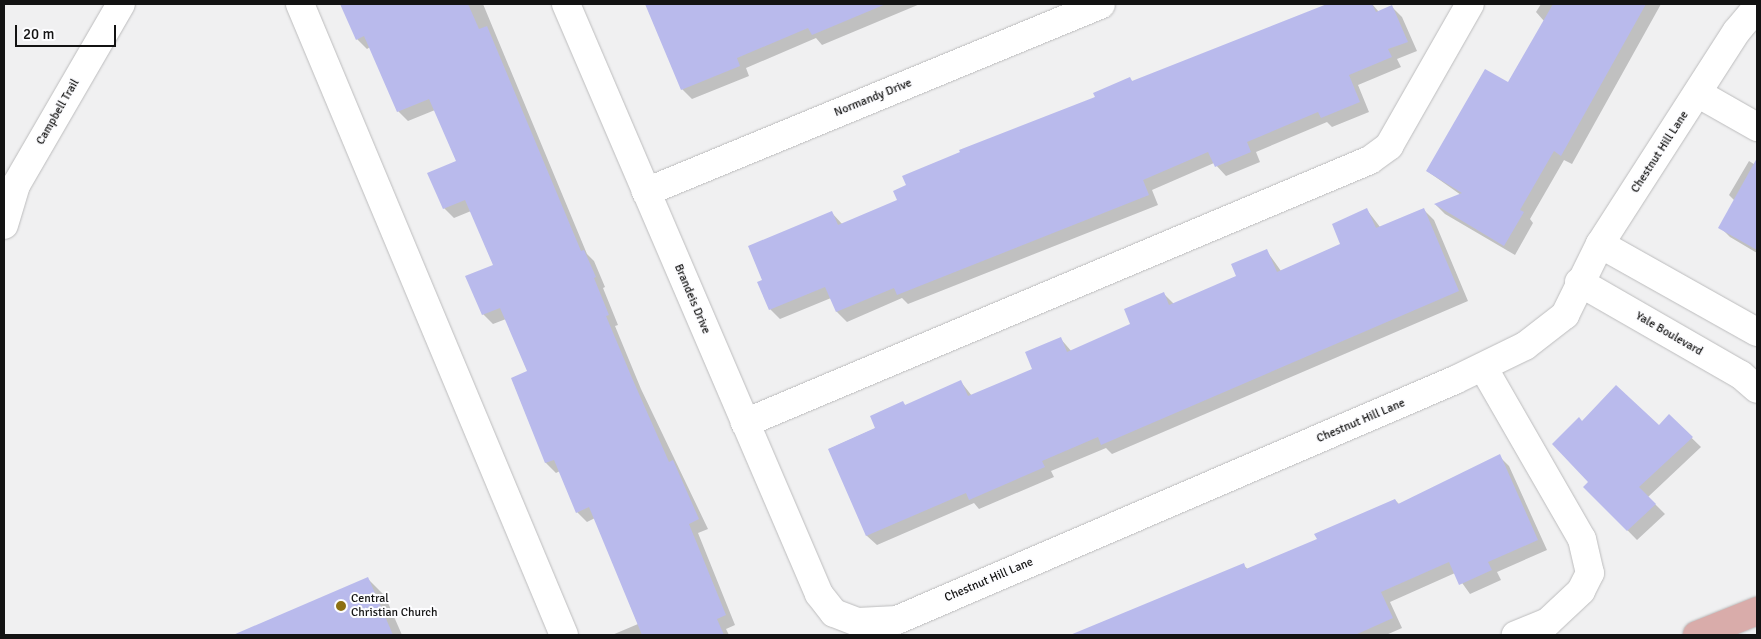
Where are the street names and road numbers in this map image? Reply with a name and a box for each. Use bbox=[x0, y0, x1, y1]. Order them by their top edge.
street label: Normandy Drive bbox=[832, 76, 914, 120]
street label: Campbell Trail bbox=[33, 77, 83, 147]
street label: Chestnut Hill Lane bbox=[1628, 108, 1692, 196]
street label: Brandeis Drive bbox=[671, 262, 713, 336]
street label: Yale Boulevard bbox=[1633, 309, 1705, 359]
street label: Chestnut Hill Lane bbox=[1315, 396, 1407, 446]
street label: Chestnut Hill Lane bbox=[943, 555, 1035, 605]

